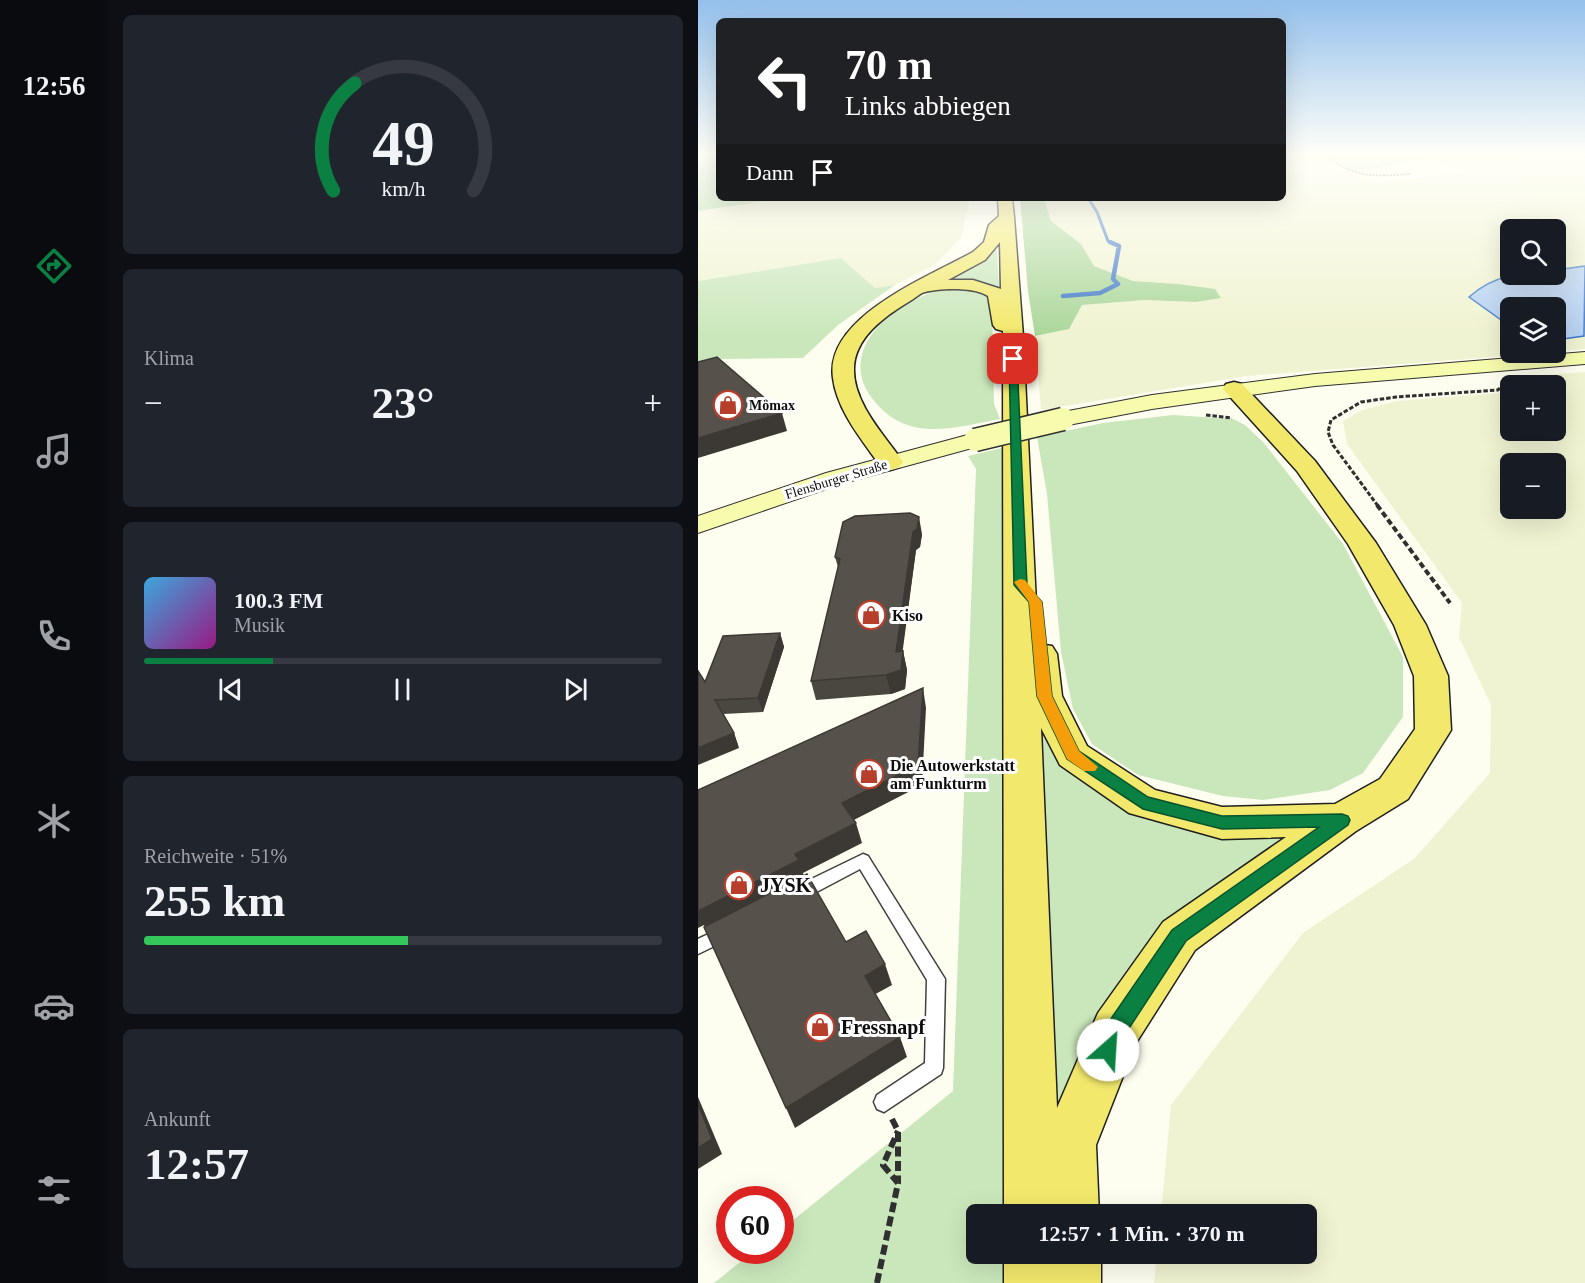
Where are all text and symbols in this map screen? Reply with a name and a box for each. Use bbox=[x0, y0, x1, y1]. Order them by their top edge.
icon: left bbox=[746, 42, 824, 120]
text: 70 m bbox=[845, 42, 933, 88]
text: 12:56 bbox=[23, 71, 86, 101]
text: Links abbiegen bbox=[845, 91, 1011, 121]
text: 49 bbox=[372, 109, 434, 178]
icon: arrive bbox=[806, 156, 839, 189]
text: Dann bbox=[746, 160, 794, 185]
text: km/h bbox=[381, 178, 425, 202]
map controls bbox=[1500, 219, 1566, 519]
button: search bbox=[1500, 219, 1566, 285]
icon: directions bbox=[33, 245, 75, 287]
button: layers bbox=[1500, 297, 1566, 363]
pin bbox=[987, 333, 1038, 384]
icon: arrive bbox=[996, 342, 1029, 375]
text: Klima bbox=[144, 347, 194, 369]
button: + bbox=[1500, 375, 1566, 441]
text: 23° bbox=[372, 378, 435, 428]
text: − bbox=[144, 385, 163, 421]
text: + bbox=[643, 385, 662, 421]
shop icon: Mömax bbox=[712, 389, 744, 421]
place label: Mömax bbox=[749, 398, 795, 413]
icon: music bbox=[33, 430, 75, 472]
button: − bbox=[1500, 453, 1566, 519]
street label: Flensburger Straße bbox=[783, 457, 889, 502]
text: 100.3 FM bbox=[234, 588, 323, 613]
shop icon: Kiso bbox=[855, 599, 887, 631]
place label: Kiso bbox=[892, 607, 923, 624]
text: Musik bbox=[234, 614, 285, 636]
icon: phone bbox=[33, 615, 75, 657]
icon: previous bbox=[214, 673, 247, 706]
icon: pause bbox=[386, 673, 419, 706]
icon: next bbox=[559, 673, 592, 706]
place label: Die Autowerkstatt am Funkturm bbox=[890, 757, 1016, 792]
shop icon: Die Autowerkstatt am Funkturm bbox=[853, 758, 885, 790]
icon: climate bbox=[33, 800, 75, 842]
text: Reichweite · 51% bbox=[144, 845, 287, 867]
shop icon: JYSK bbox=[723, 869, 755, 901]
place label: JYSK bbox=[760, 874, 812, 896]
text: 255 km bbox=[144, 876, 285, 926]
icon: car bbox=[33, 985, 75, 1027]
shop icon: Fressnapf bbox=[804, 1011, 836, 1043]
place label: Fressnapf bbox=[841, 1016, 925, 1039]
position arrow bbox=[1076, 1018, 1140, 1082]
text: Ankunft bbox=[144, 1108, 211, 1130]
text: 12:57 bbox=[144, 1139, 249, 1189]
icon: filters bbox=[33, 1169, 75, 1211]
speed limit sign: 60 bbox=[716, 1186, 794, 1264]
text: 12:57 · 1 Min. · 370 m bbox=[1039, 1221, 1244, 1246]

